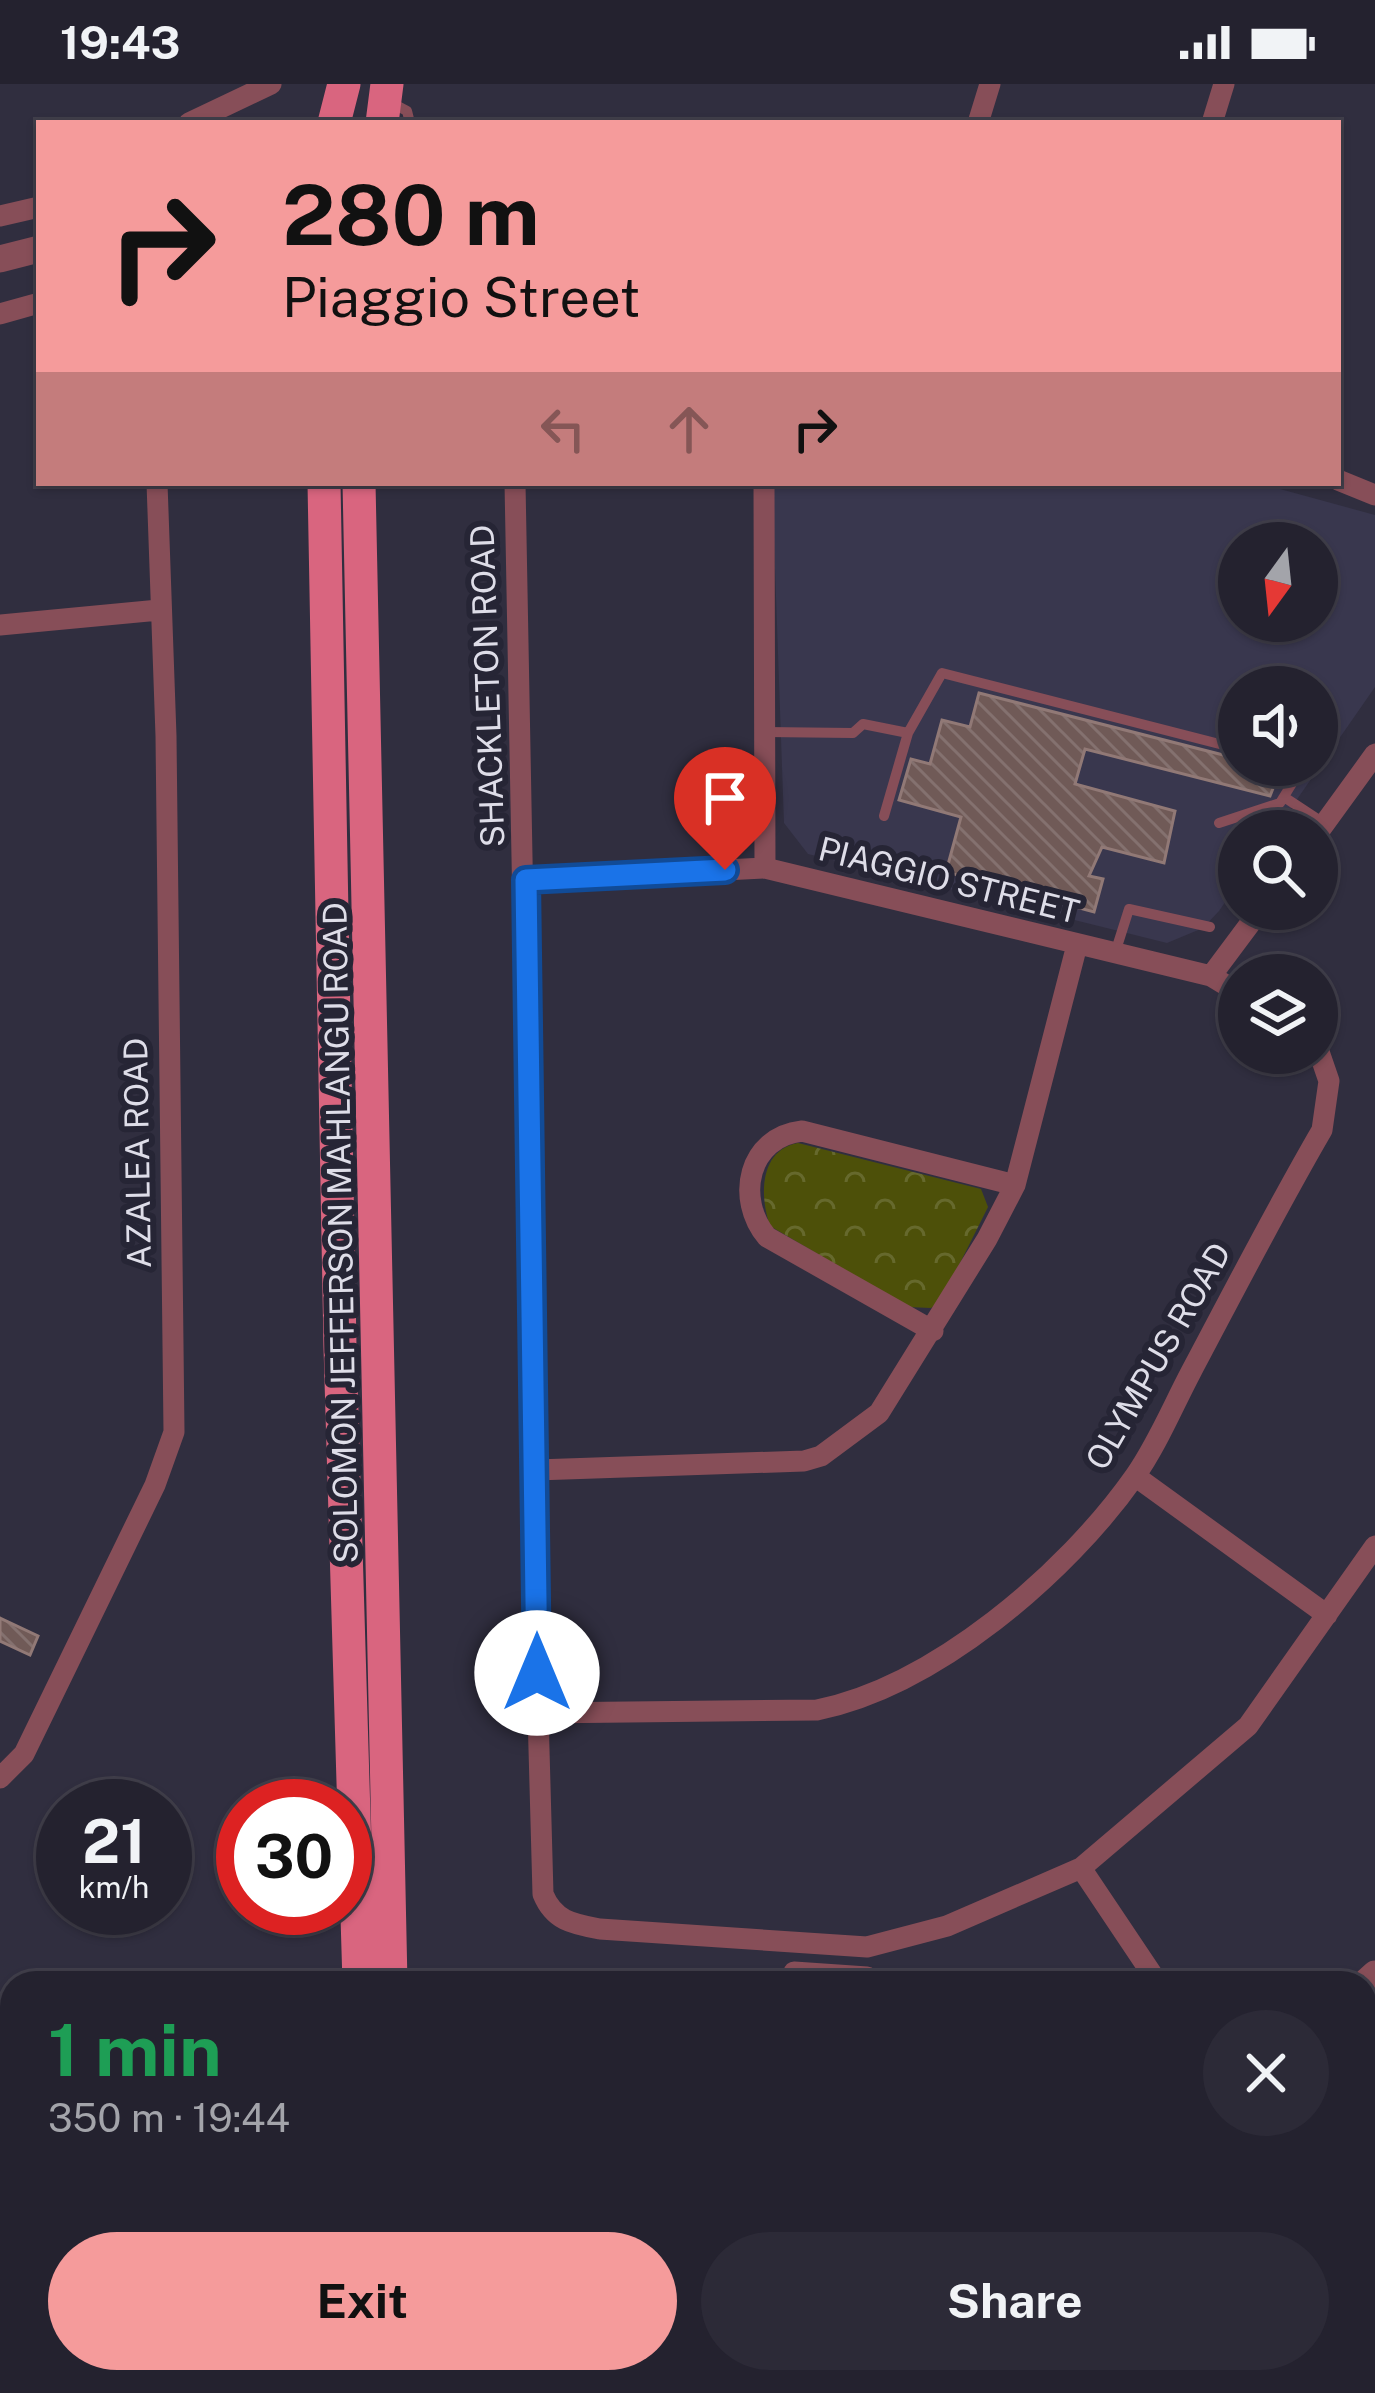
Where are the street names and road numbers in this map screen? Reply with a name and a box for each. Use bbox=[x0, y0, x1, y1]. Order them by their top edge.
street label: SHACKLETON ROAD bbox=[462, 524, 512, 848]
street label: PIAGGIO STREET bbox=[815, 829, 1083, 931]
street label: SOLOMON JEFFERSON MAHLANGU ROAD bbox=[315, 902, 365, 1564]
street label: AZALEA ROAD bbox=[116, 1038, 158, 1268]
street label: OLYMPUS ROAD bbox=[1078, 1236, 1238, 1476]

